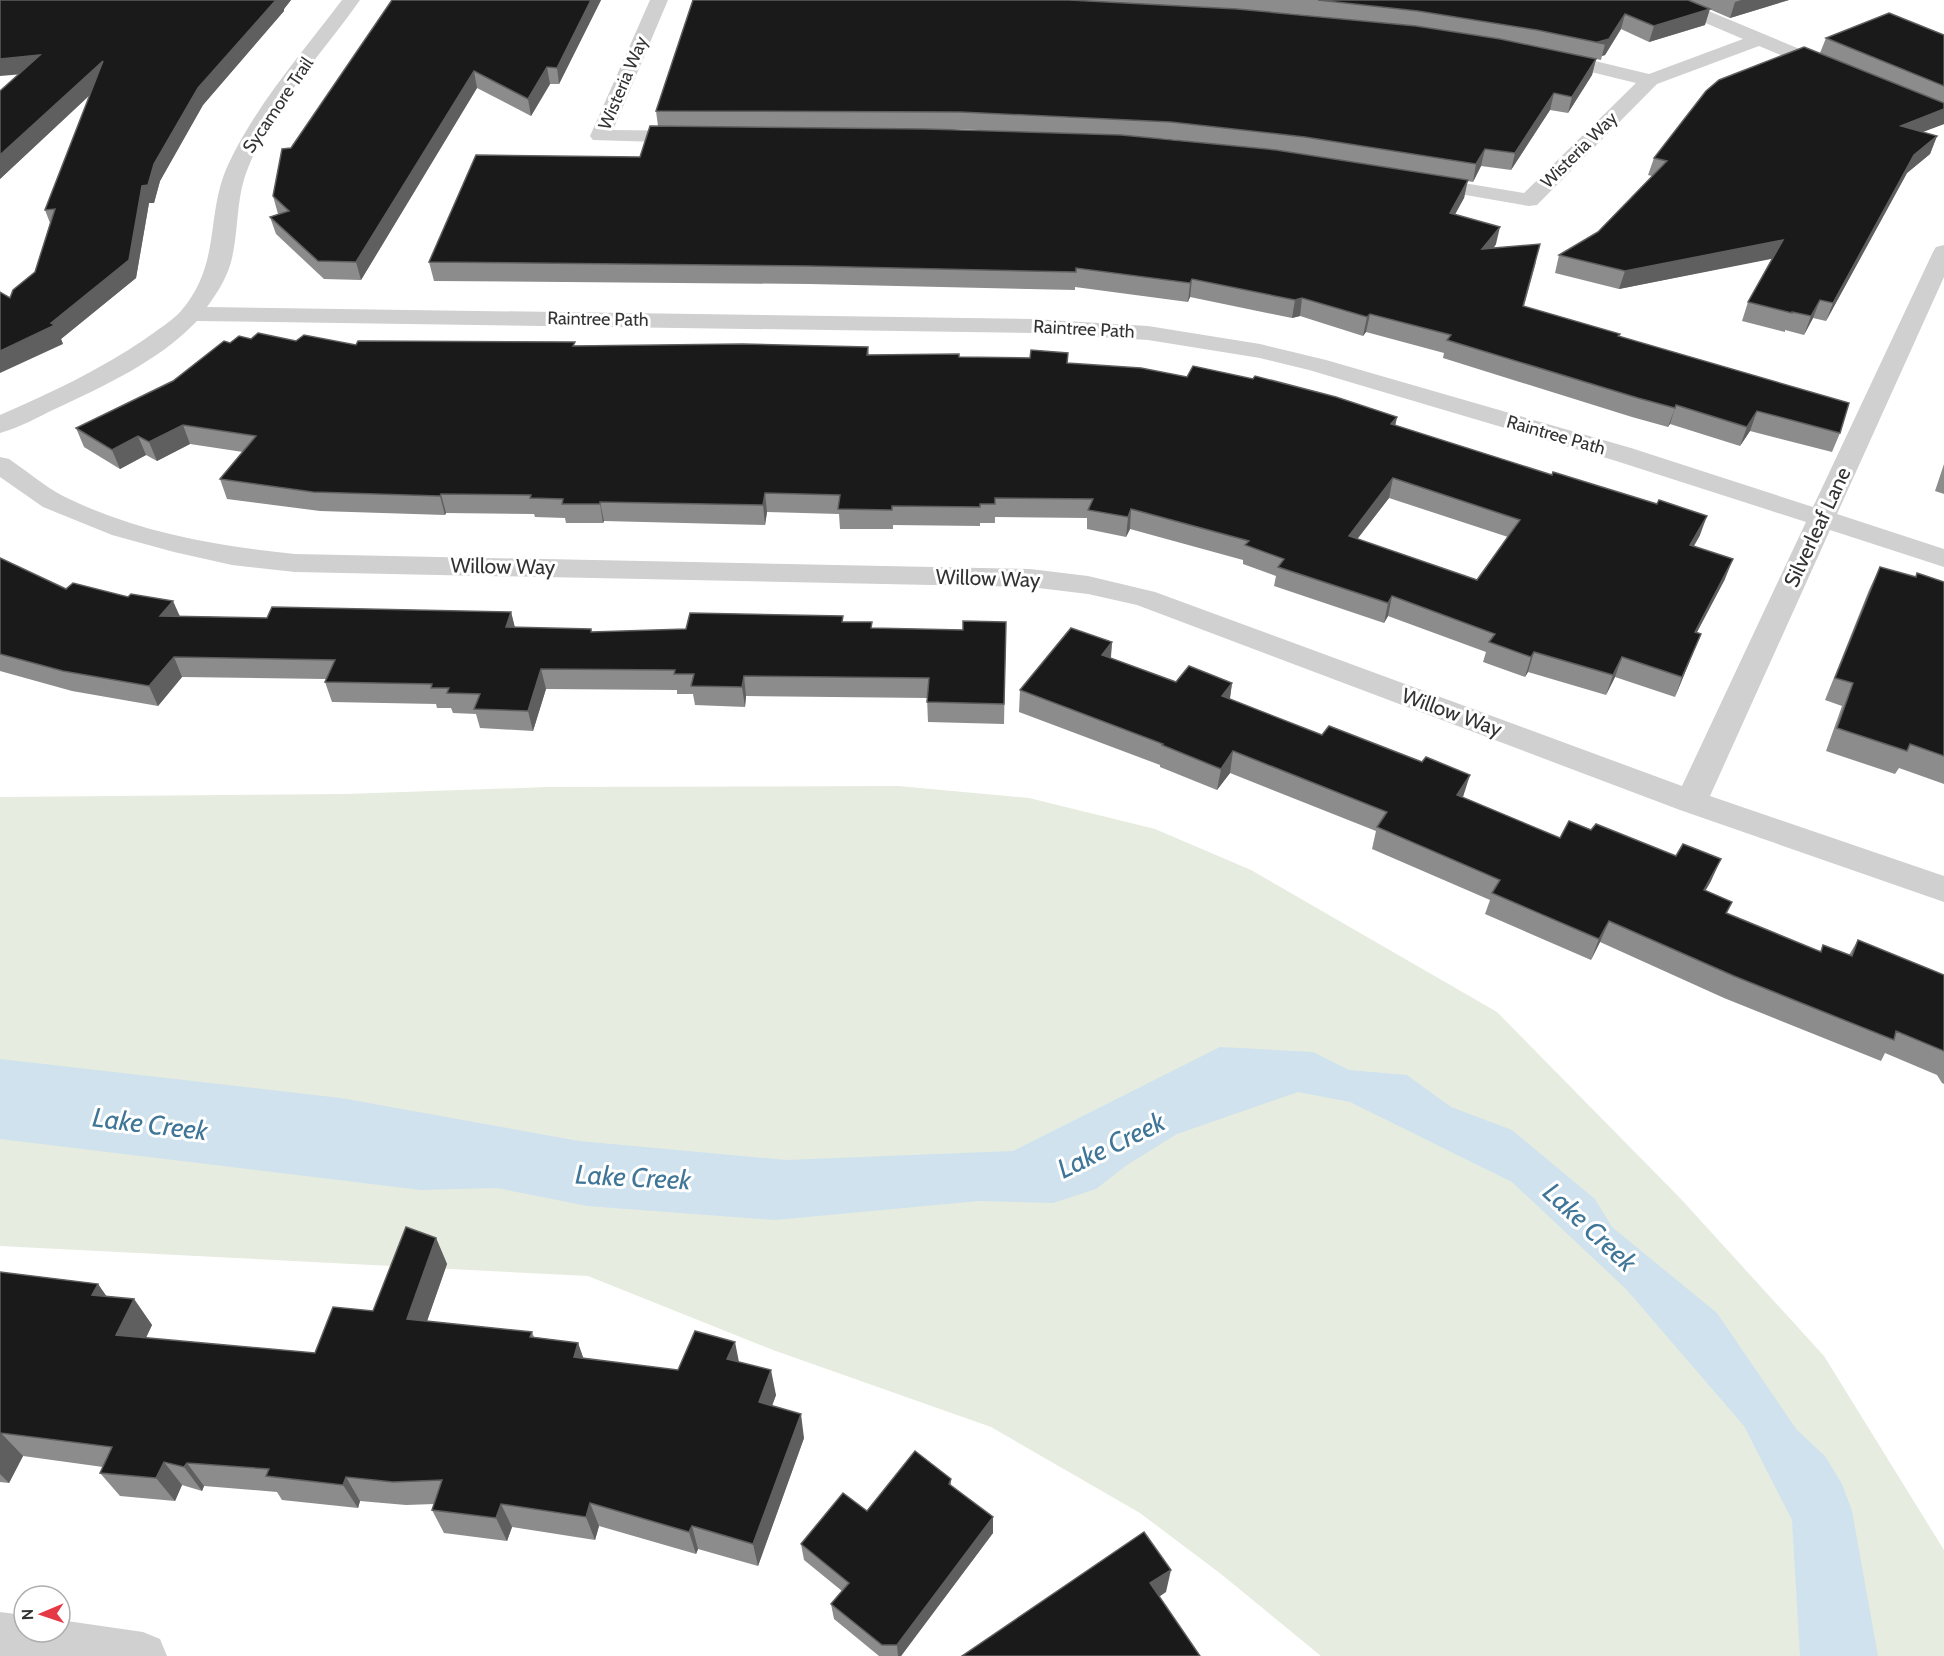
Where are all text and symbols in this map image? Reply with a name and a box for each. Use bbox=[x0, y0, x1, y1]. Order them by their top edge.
street label: Wisteria Way bbox=[593, 33, 653, 133]
street label: Sycamore Trail bbox=[238, 52, 318, 157]
street label: Wisteria Way bbox=[1536, 107, 1622, 193]
street label: Raintree Path bbox=[547, 307, 649, 331]
street label: Raintree Path bbox=[1033, 315, 1135, 343]
street label: Raintree Path bbox=[1504, 410, 1608, 460]
street label: Silverleaf Lane bbox=[1778, 463, 1856, 591]
street label: Willow Way bbox=[450, 553, 556, 579]
street label: Willow Way bbox=[935, 564, 1041, 592]
street label: Willow Way bbox=[1399, 682, 1506, 742]
water label: Lake Creek bbox=[91, 1101, 211, 1148]
water label: Lake Creek bbox=[1052, 1104, 1172, 1185]
water label: Lake Creek bbox=[574, 1157, 693, 1197]
water label: Lake Creek bbox=[1536, 1175, 1645, 1280]
north arrow bbox=[12, 1584, 72, 1644]
text: N bbox=[18, 1609, 37, 1620]

